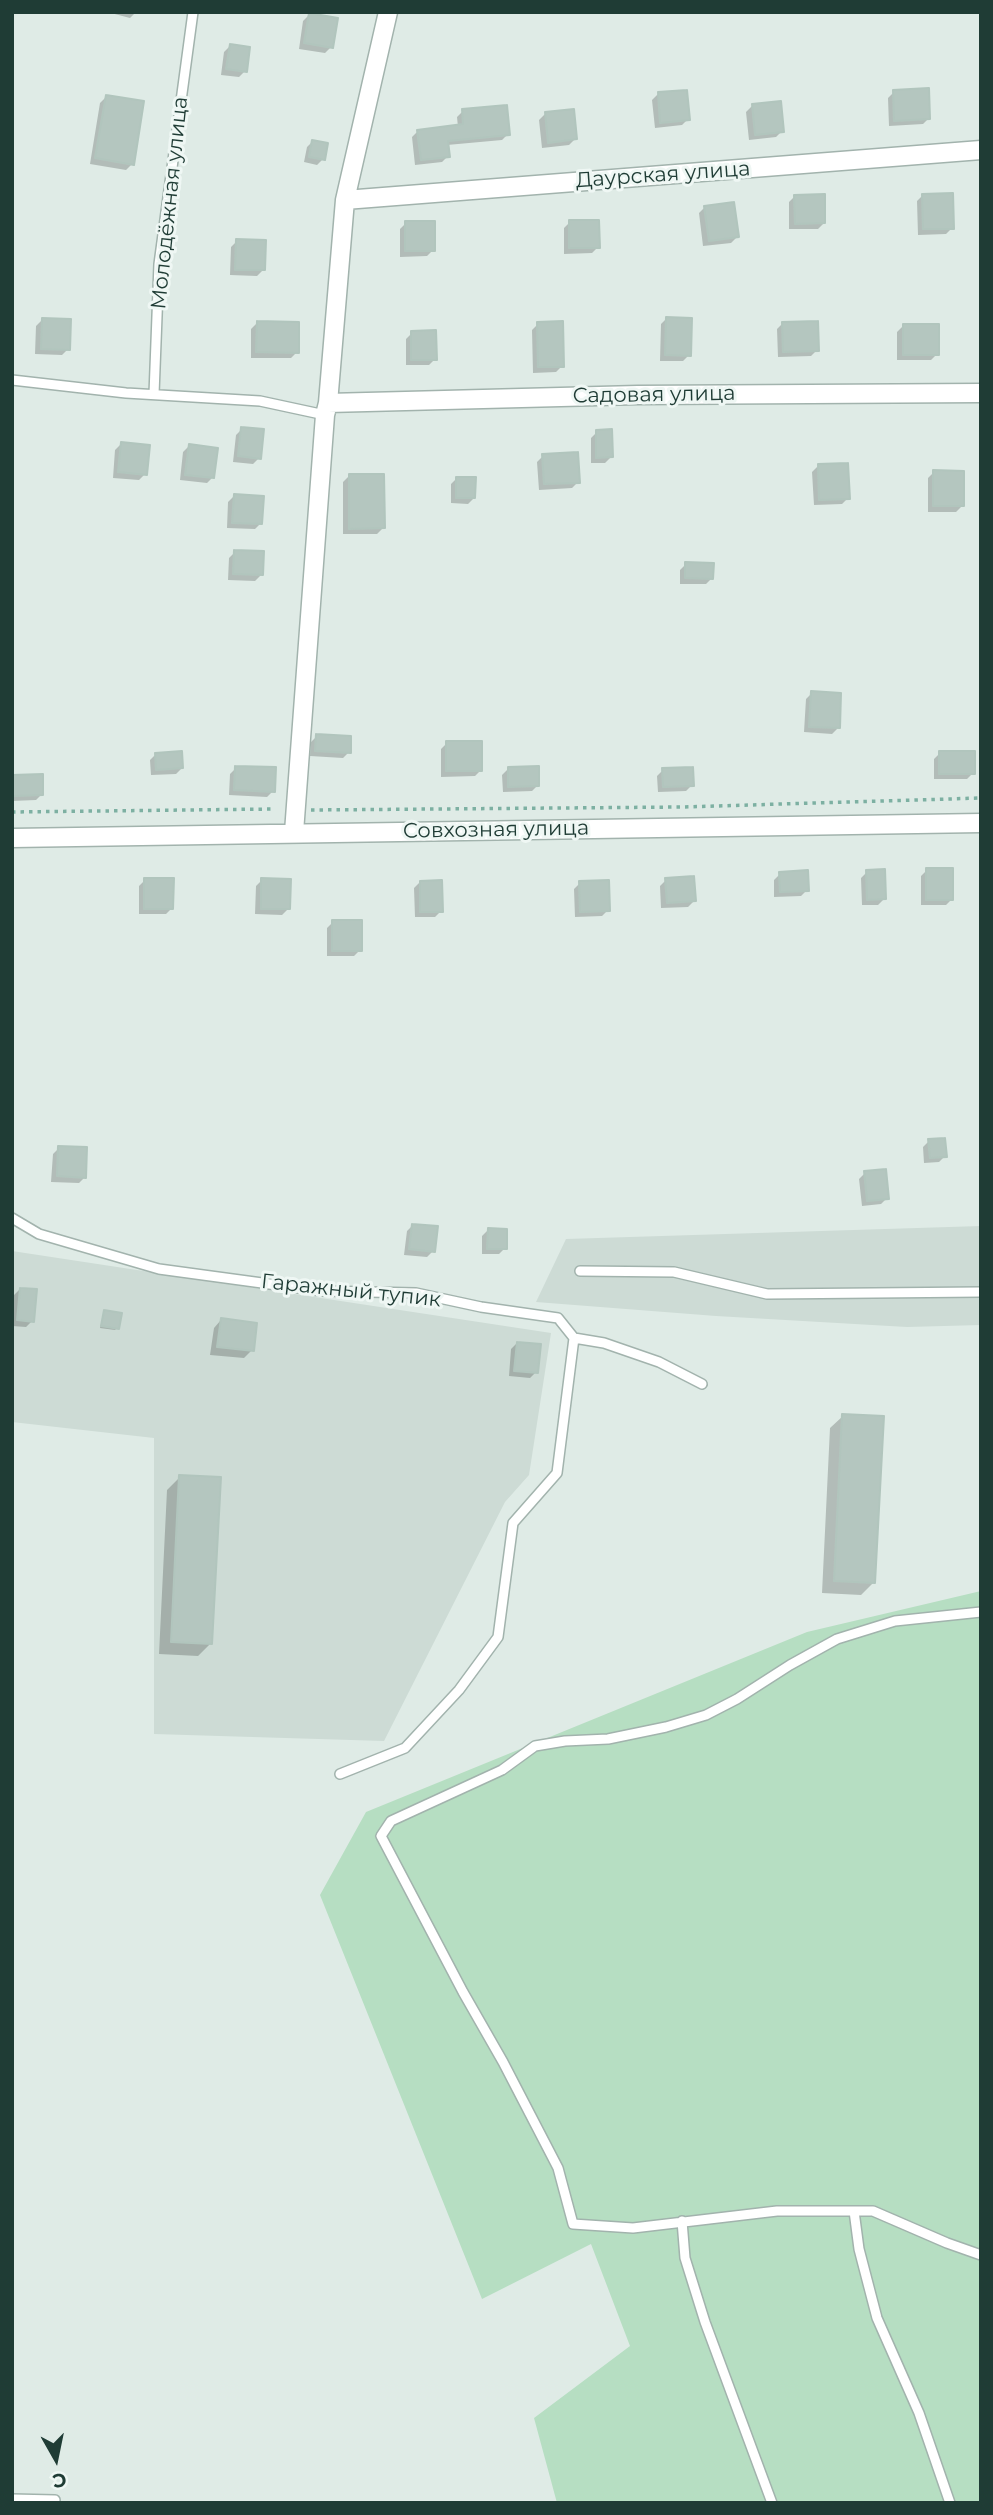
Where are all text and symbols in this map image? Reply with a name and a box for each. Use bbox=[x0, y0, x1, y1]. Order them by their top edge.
street label: Молодёжная улица bbox=[146, 95, 194, 311]
street label: Даурская улица bbox=[575, 156, 751, 194]
street label: Садовая улица bbox=[572, 381, 736, 409]
street label: Совхозная улица bbox=[403, 816, 589, 844]
street label: Гаражный тупик bbox=[260, 1269, 442, 1313]
north arrow bbox=[21, 2424, 91, 2494]
text: С bbox=[51, 2468, 68, 2493]

